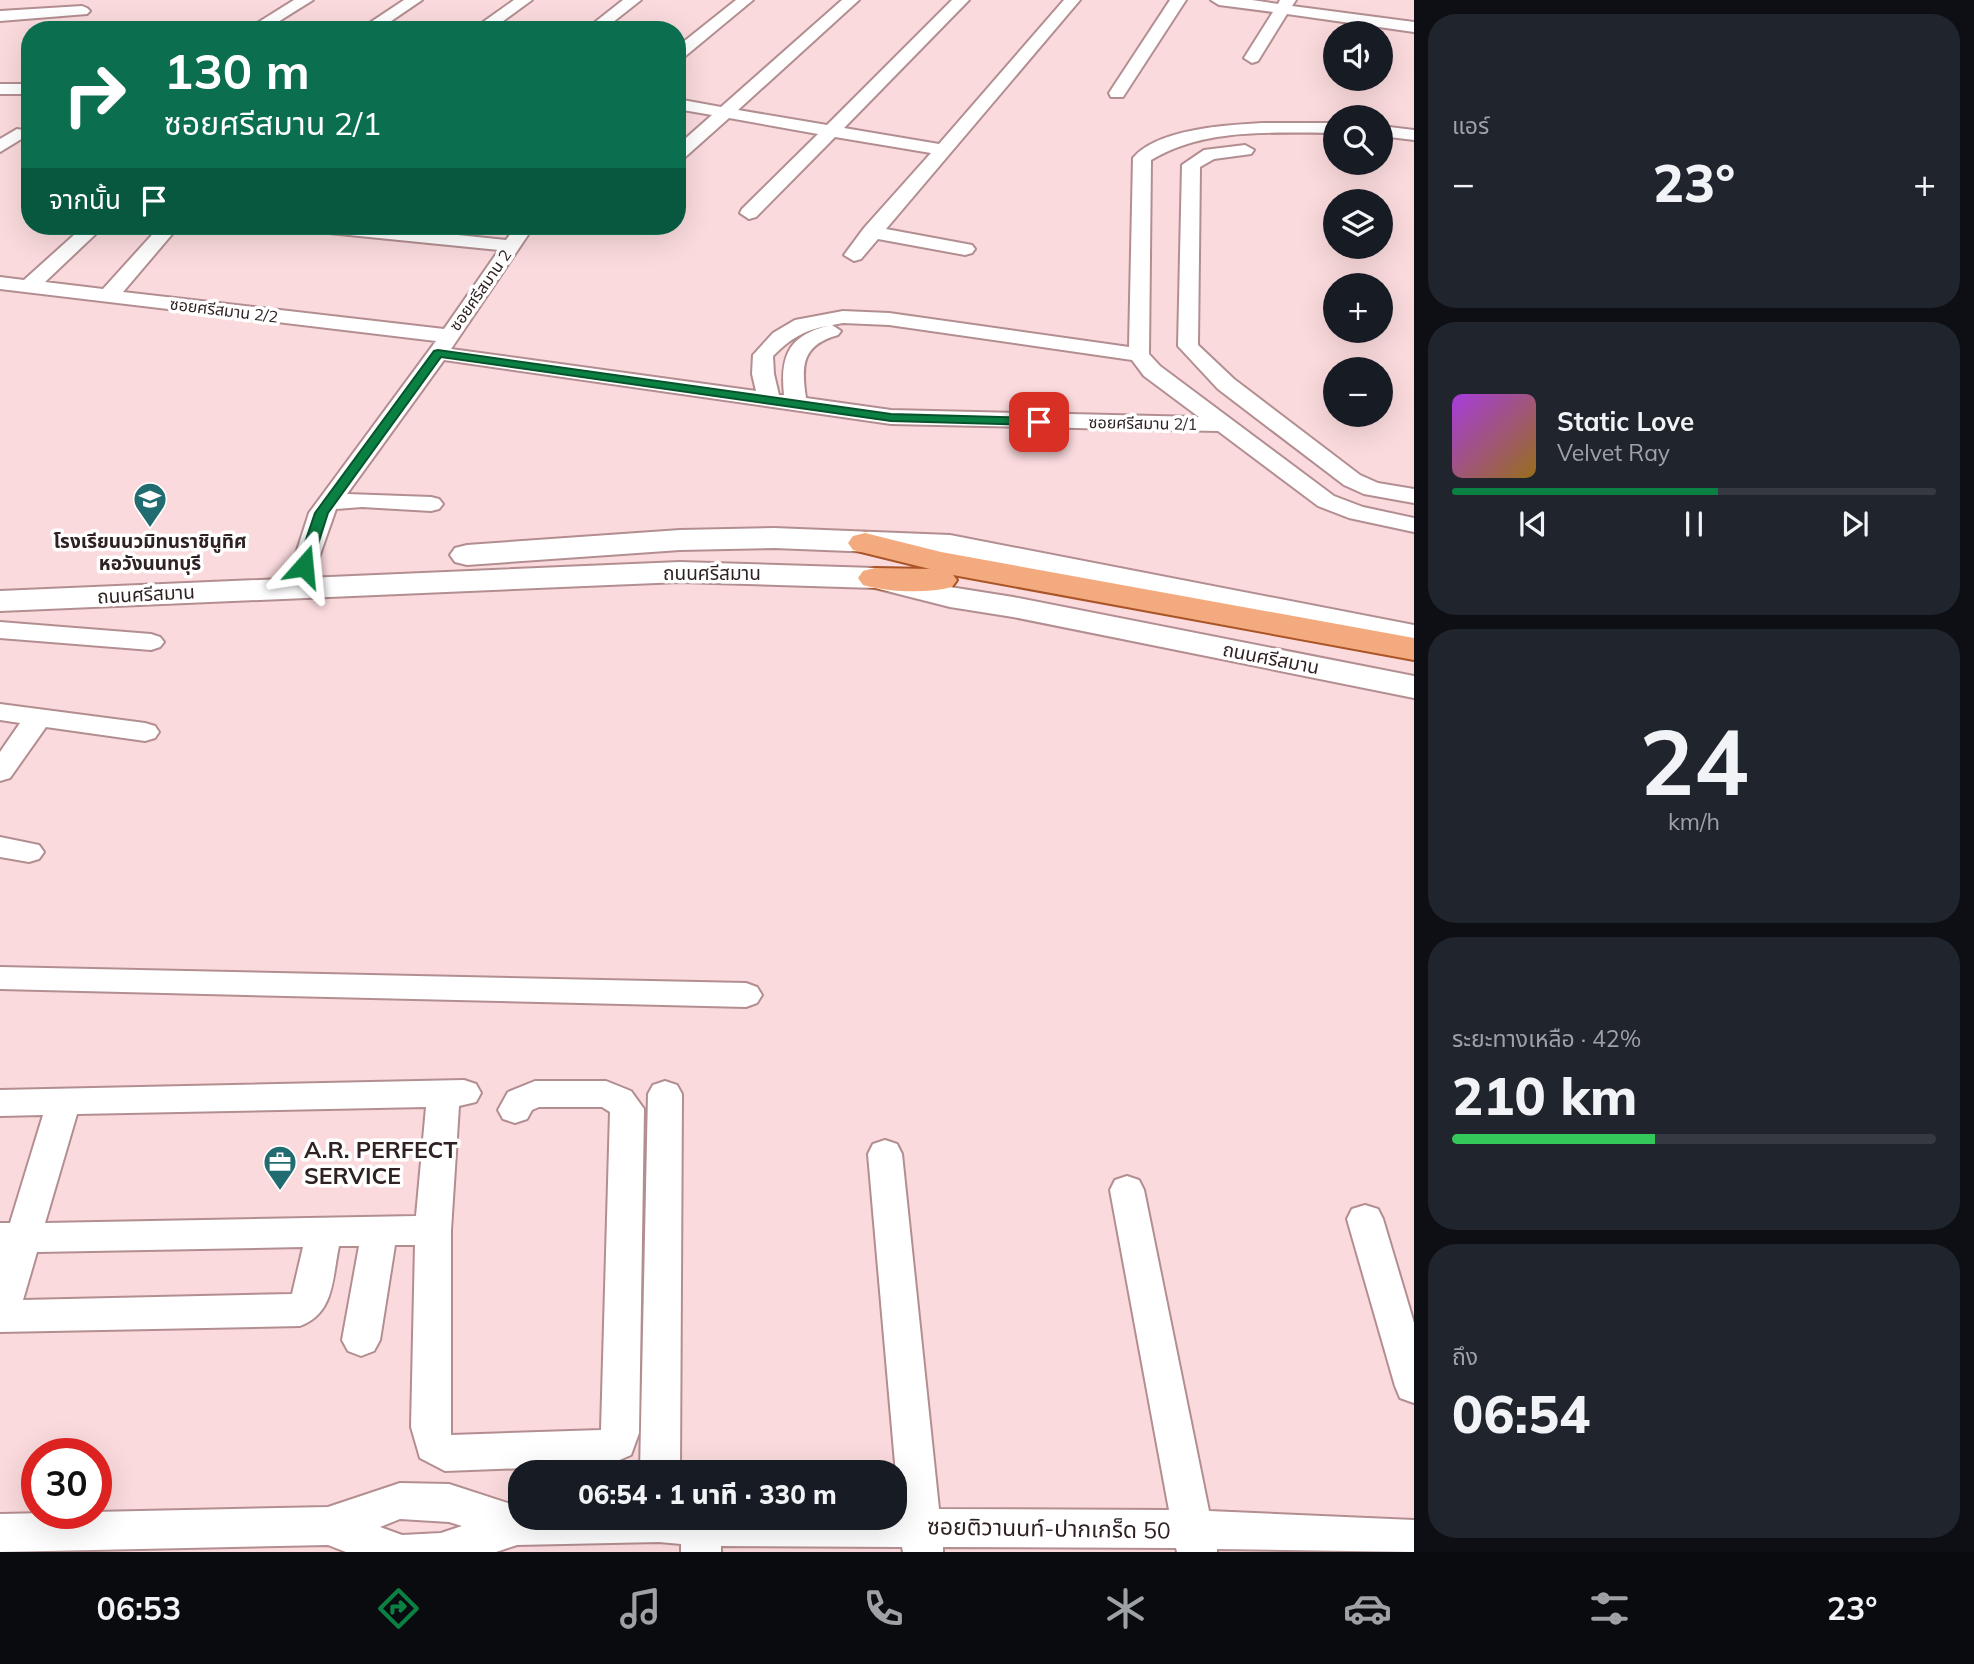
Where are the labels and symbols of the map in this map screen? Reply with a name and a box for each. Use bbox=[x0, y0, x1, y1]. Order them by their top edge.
street label: ซอยศรีสมาน 2 bbox=[445, 246, 515, 334]
street label: ซอยศรีสมาน 2/2 bbox=[169, 293, 279, 327]
pin bbox=[1009, 392, 1069, 452]
street label: ซอยศรีสมาน 2/1 bbox=[1088, 412, 1198, 434]
school or university icon: โรงเรียนนวมิทนราชินูทิศ หอวังนนทบุรี bbox=[131, 480, 169, 529]
place label: โรงเรียนนวมิทนราชินูทิศ หอวังนนทบุรี bbox=[54, 529, 246, 575]
position arrow bbox=[267, 529, 341, 603]
street label: ถนนศรีสมาน bbox=[663, 561, 761, 585]
street label: ถนนศรีสมาน bbox=[97, 579, 195, 609]
street label: ถนนศรีสมาน bbox=[1221, 637, 1321, 679]
place label: A.R. PERFECT SERVICE bbox=[304, 1135, 457, 1190]
office icon: A.R. PERFECT SERVICE bbox=[261, 1143, 299, 1192]
speed limit sign: 30 bbox=[21, 1438, 112, 1529]
street label: ซอยติวานนท์-ปากเกร็ด 50 bbox=[927, 1511, 1171, 1545]

